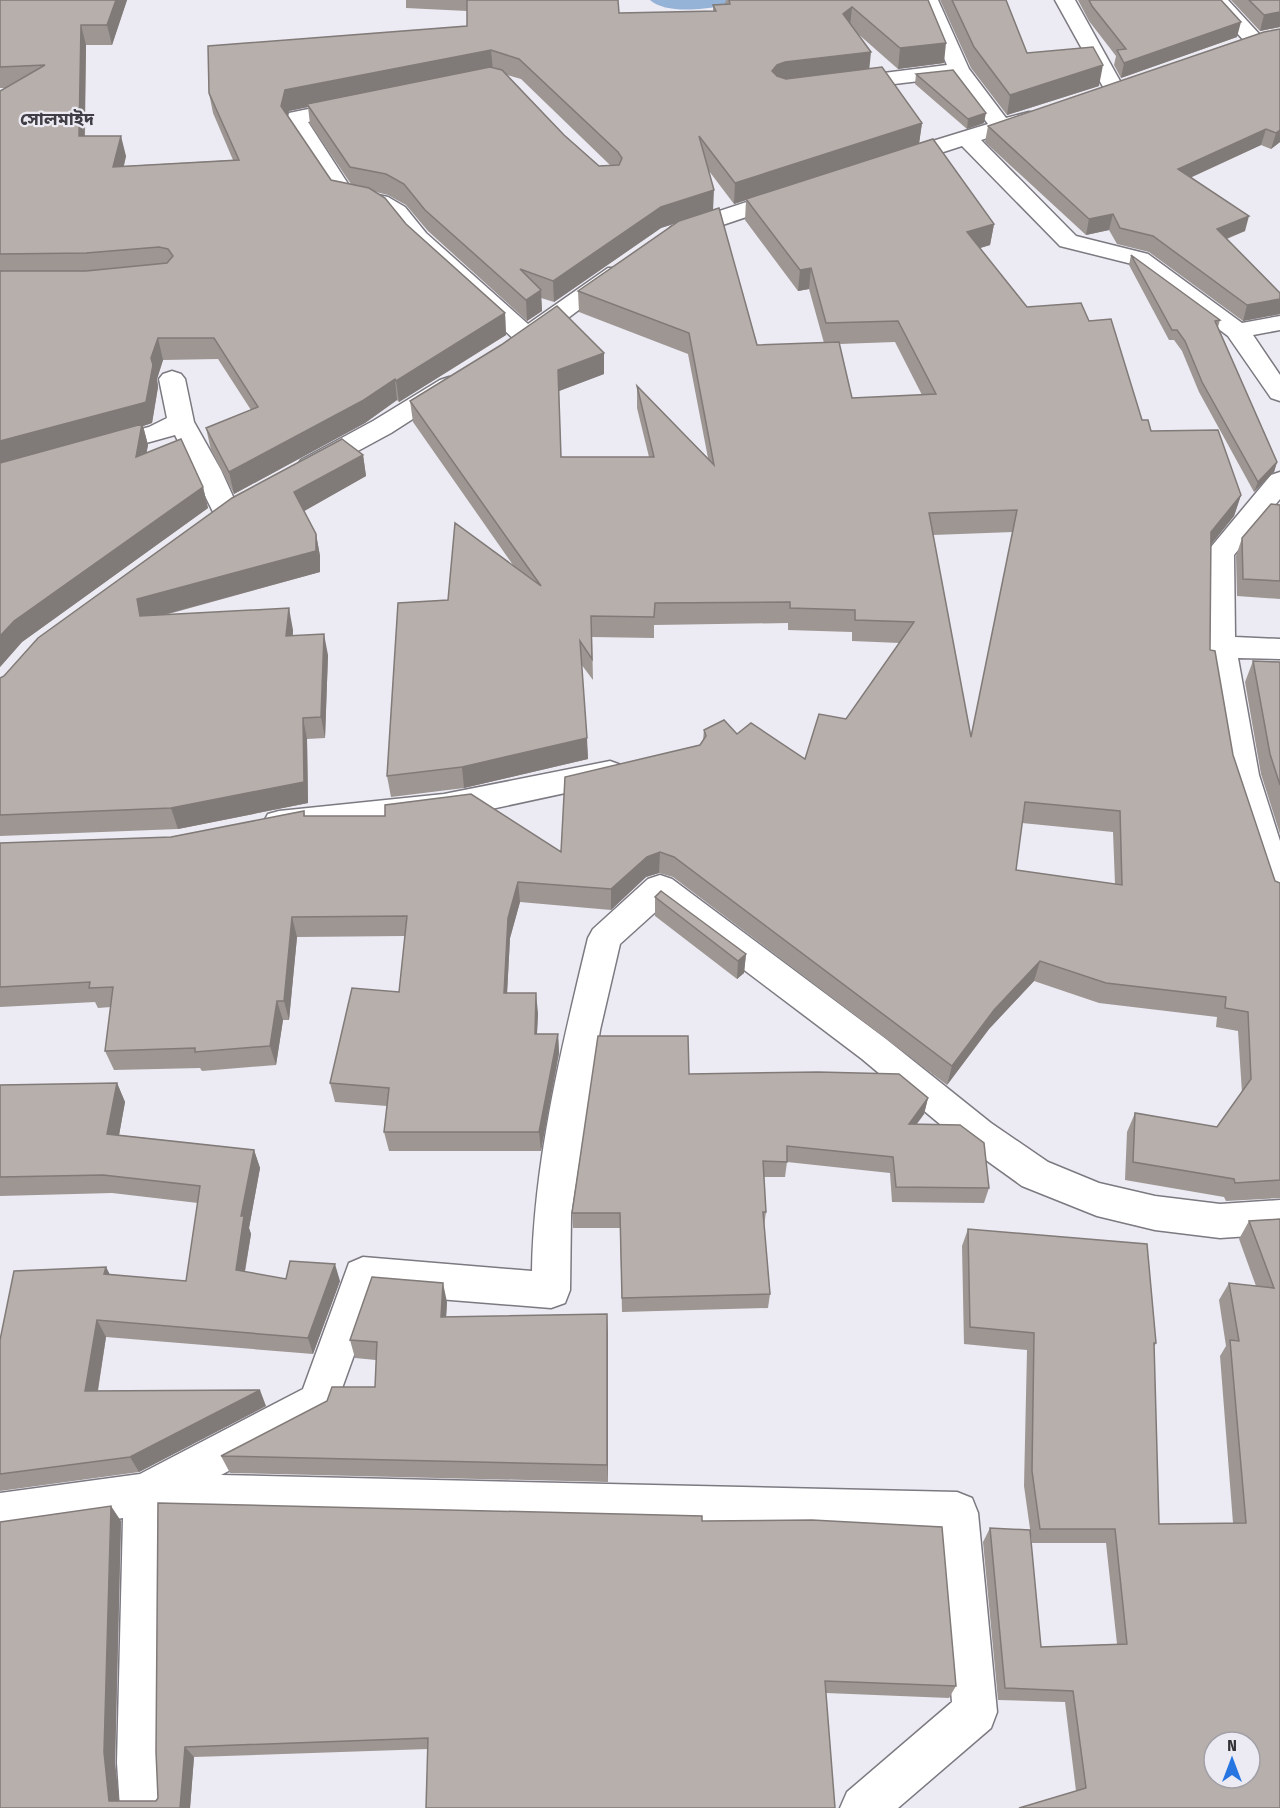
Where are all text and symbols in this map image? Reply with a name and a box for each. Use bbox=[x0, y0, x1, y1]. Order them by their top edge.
district label: সোলমাইদ bbox=[20, 108, 95, 130]
north arrow bbox=[1202, 1730, 1262, 1790]
text: N bbox=[1227, 1736, 1237, 1755]

